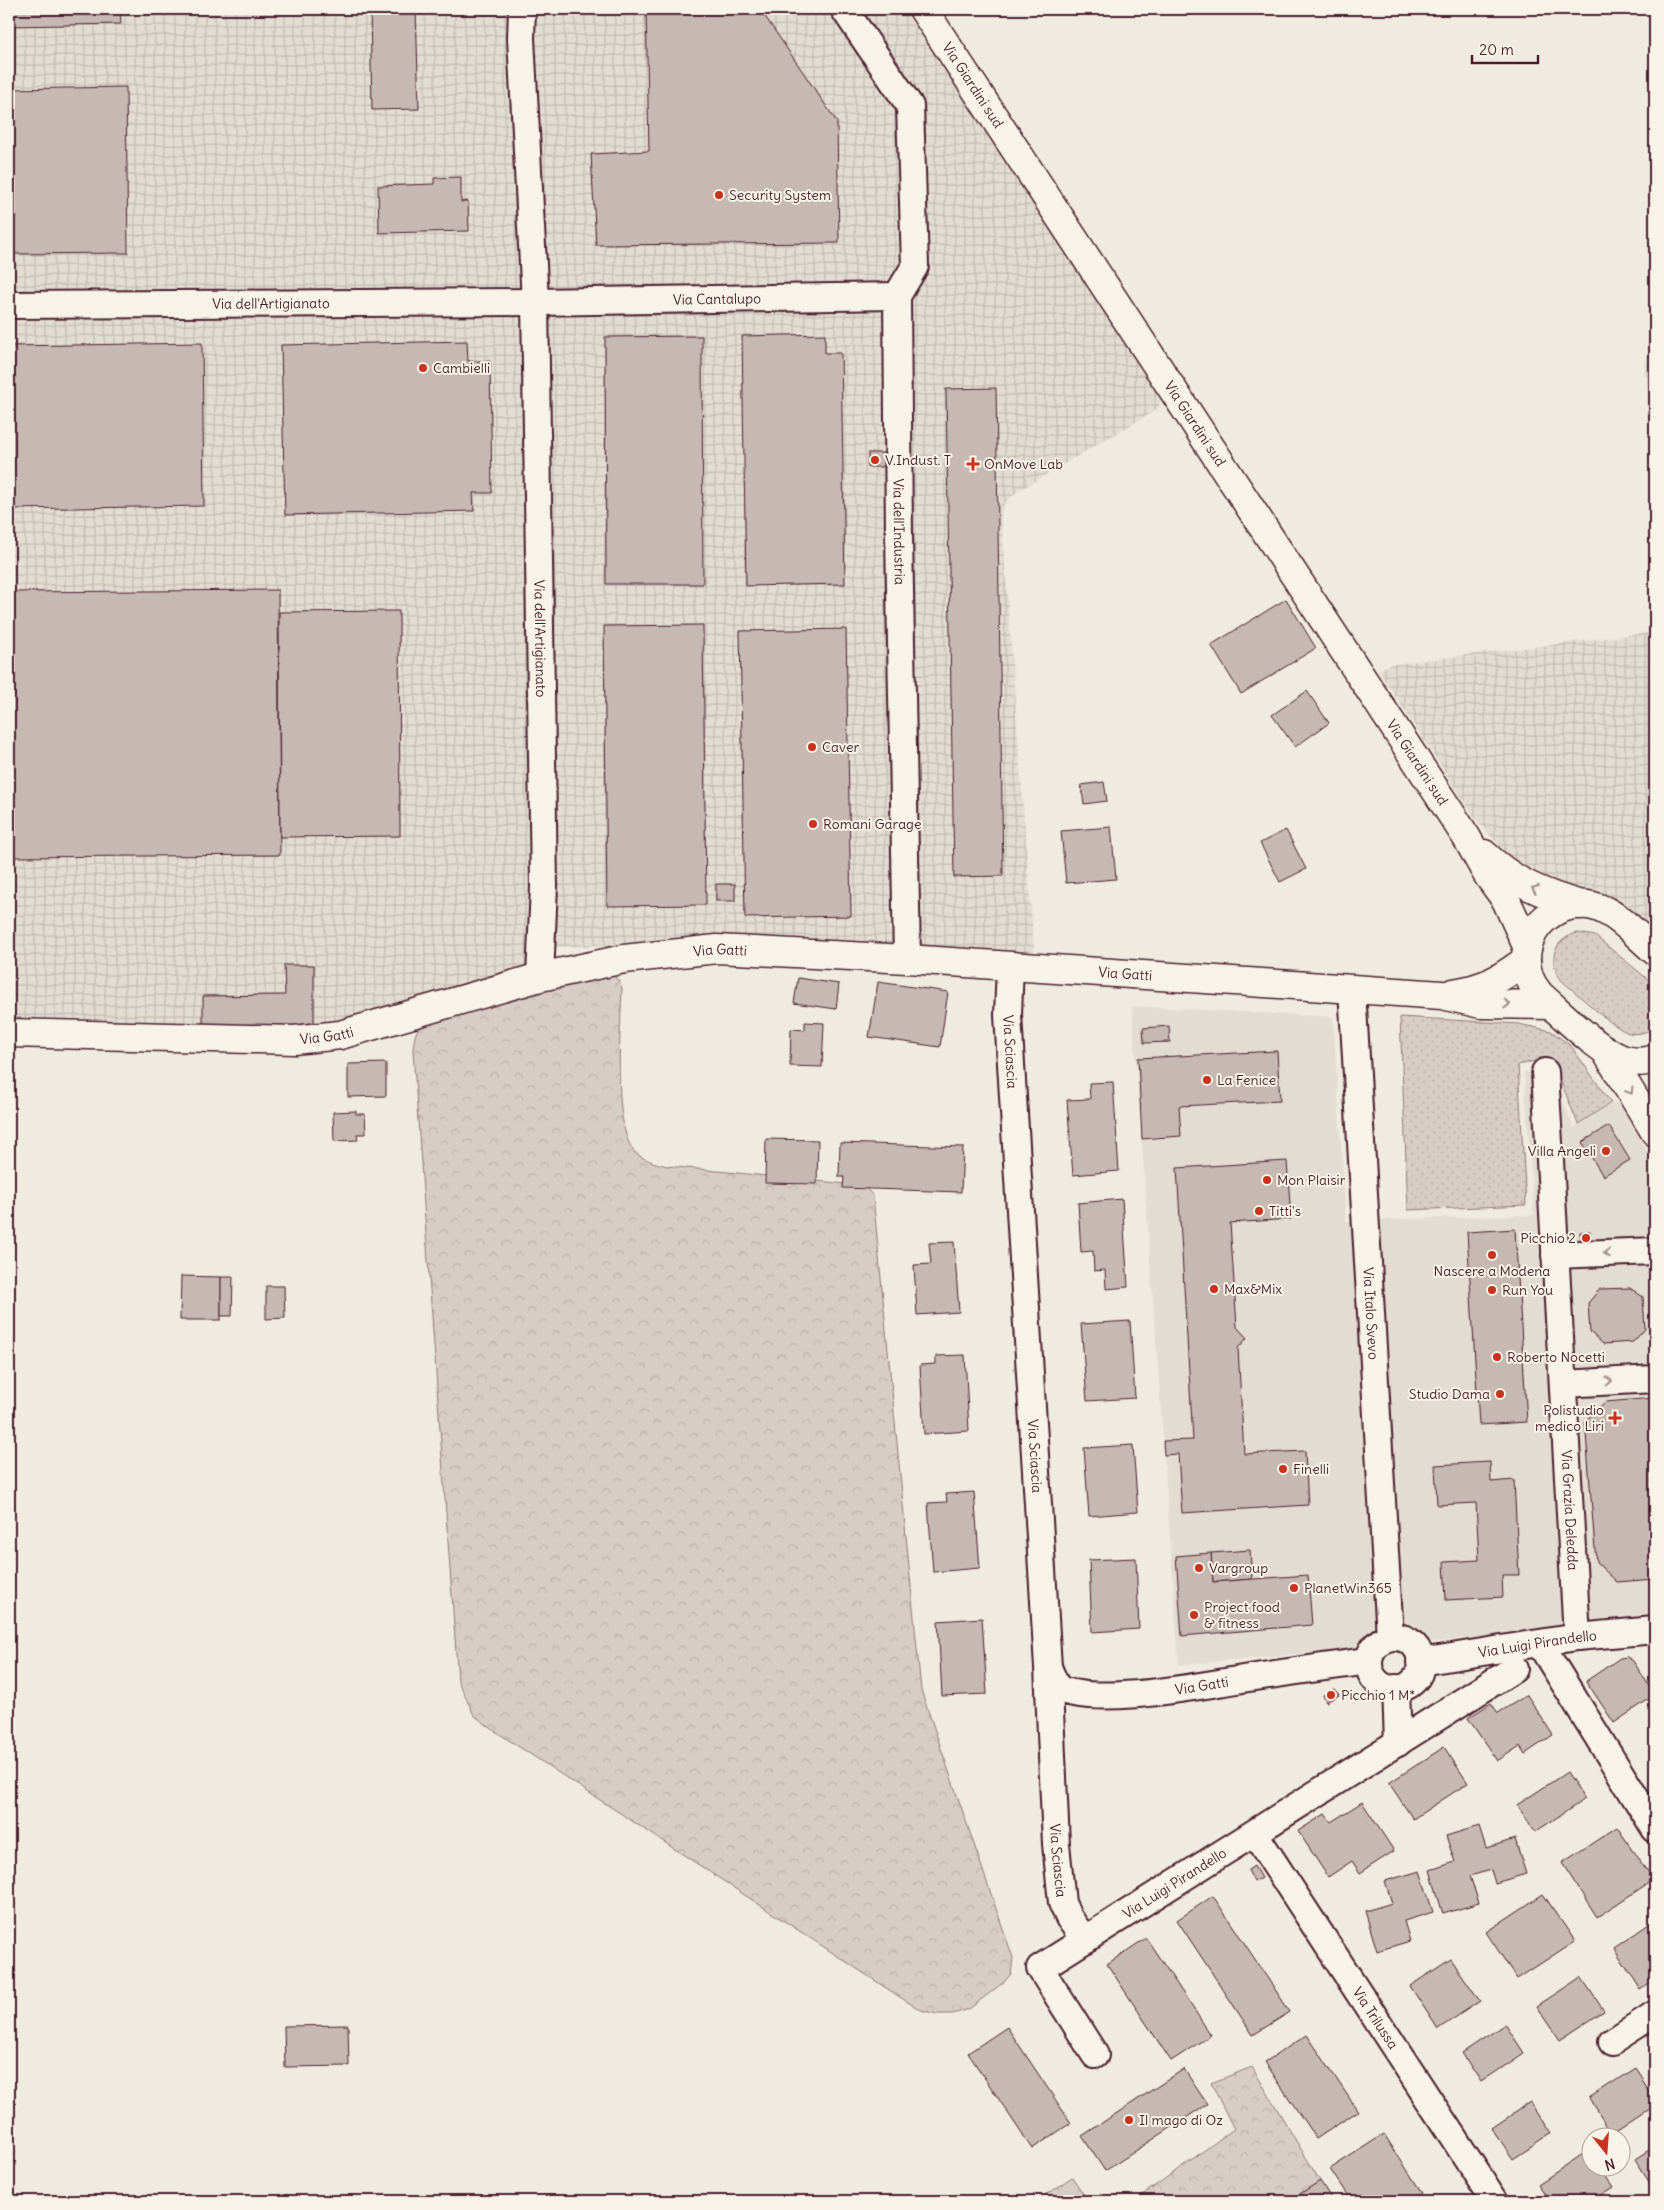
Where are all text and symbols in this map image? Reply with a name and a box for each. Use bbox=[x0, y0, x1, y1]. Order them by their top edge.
scale bar bbox=[1472, 32, 1538, 64]
street label: Via Giardini sud bbox=[938, 39, 1008, 131]
text: 20 m bbox=[1479, 40, 1514, 59]
place label: Security System bbox=[729, 186, 831, 204]
marker: Security System bbox=[713, 189, 725, 201]
street label: Via Cantalupo bbox=[673, 289, 761, 309]
street label: Via dell'Artigianato bbox=[212, 294, 330, 313]
place label: Cambielli bbox=[433, 359, 490, 377]
marker: Cambielli bbox=[417, 362, 429, 374]
street label: Via Giardini sud bbox=[1161, 377, 1230, 470]
place label: V.Indust. T bbox=[885, 451, 951, 469]
marker: V.Indust. T bbox=[869, 454, 881, 466]
place label: OnMove Lab bbox=[984, 455, 1063, 473]
marker: OnMove Lab bbox=[966, 457, 980, 471]
street label: Via dell'Industria bbox=[890, 478, 909, 585]
street label: Via dell'Artigianato bbox=[530, 580, 550, 698]
street label: Via Giardini sud bbox=[1383, 716, 1452, 809]
place label: Caver bbox=[822, 738, 859, 756]
marker: Caver bbox=[806, 741, 818, 753]
place label: Romani Garage bbox=[823, 815, 921, 833]
marker: Romani Garage bbox=[807, 818, 819, 830]
one-way arrow bbox=[1531, 885, 1540, 896]
street label: Via Gatti bbox=[692, 940, 747, 961]
street label: Via Gatti bbox=[1098, 963, 1153, 984]
one-way arrow bbox=[1504, 999, 1511, 1009]
street label: Via Sciascia bbox=[999, 1014, 1022, 1089]
street label: Via Gatti bbox=[299, 1023, 356, 1048]
place label: La Fenice bbox=[1217, 1071, 1276, 1089]
marker: La Fenice bbox=[1201, 1074, 1213, 1086]
one-way arrow bbox=[1624, 1086, 1634, 1095]
place label: Villa Angeli bbox=[1528, 1142, 1596, 1160]
marker: Villa Angeli bbox=[1600, 1145, 1612, 1157]
place label: Mon Plaisir bbox=[1277, 1171, 1346, 1189]
marker: Mon Plaisir bbox=[1261, 1174, 1273, 1186]
place label: Titti's bbox=[1269, 1202, 1301, 1220]
marker: Titti's bbox=[1253, 1205, 1265, 1217]
place label: Picchio 2 bbox=[1520, 1229, 1576, 1247]
marker: Picchio 2 bbox=[1580, 1232, 1592, 1244]
one-way arrow bbox=[1602, 1247, 1610, 1258]
marker: Nascere a Modena bbox=[1486, 1249, 1498, 1261]
place label: Nascere a Modena bbox=[1434, 1262, 1550, 1280]
street label: Via Italo Svevo bbox=[1359, 1267, 1383, 1360]
place label: Max&Mix bbox=[1224, 1280, 1282, 1298]
place label: Run You bbox=[1502, 1281, 1553, 1299]
marker: Max&Mix bbox=[1208, 1283, 1220, 1295]
marker: Run You bbox=[1486, 1284, 1498, 1296]
place label: Roberto Nocetti bbox=[1507, 1348, 1605, 1366]
marker: Roberto Nocetti bbox=[1491, 1351, 1503, 1363]
one-way arrow bbox=[1605, 1376, 1613, 1387]
place label: Studio Dama bbox=[1409, 1385, 1490, 1403]
marker: Studio Dama bbox=[1494, 1388, 1506, 1400]
place label: Polistudio medico Liri bbox=[1535, 1401, 1604, 1435]
marker: Polistudio medico Liri bbox=[1608, 1411, 1622, 1425]
street label: Via Sciascia bbox=[1024, 1419, 1046, 1494]
street label: Via Grazia Deledda bbox=[1557, 1450, 1582, 1571]
place label: Finelli bbox=[1293, 1460, 1329, 1478]
marker: Finelli bbox=[1277, 1463, 1289, 1475]
place label: Vargroup bbox=[1209, 1559, 1268, 1577]
marker: Vargroup bbox=[1193, 1562, 1205, 1574]
place label: PlanetWin365 bbox=[1304, 1579, 1392, 1597]
marker: PlanetWin365 bbox=[1288, 1582, 1300, 1594]
place label: Project food & fitness bbox=[1204, 1598, 1280, 1632]
marker: Project food & fitness bbox=[1188, 1609, 1200, 1621]
street label: Via Luigi Pirandello bbox=[1477, 1626, 1598, 1662]
street label: Via Gatti bbox=[1174, 1672, 1230, 1699]
place label: Picchio 1 M* bbox=[1341, 1686, 1415, 1704]
marker: Picchio 1 M* bbox=[1325, 1689, 1337, 1701]
street label: Via Sciascia bbox=[1046, 1823, 1070, 1898]
street label: Via Luigi Pirandello bbox=[1119, 1844, 1230, 1923]
street label: Via Trilussa bbox=[1349, 1984, 1402, 2053]
place label: Il mago di Oz bbox=[1139, 2111, 1223, 2129]
marker: Il mago di Oz bbox=[1123, 2114, 1135, 2126]
north arrow bbox=[1582, 2128, 1632, 2178]
text: N bbox=[1603, 2154, 1617, 2174]

